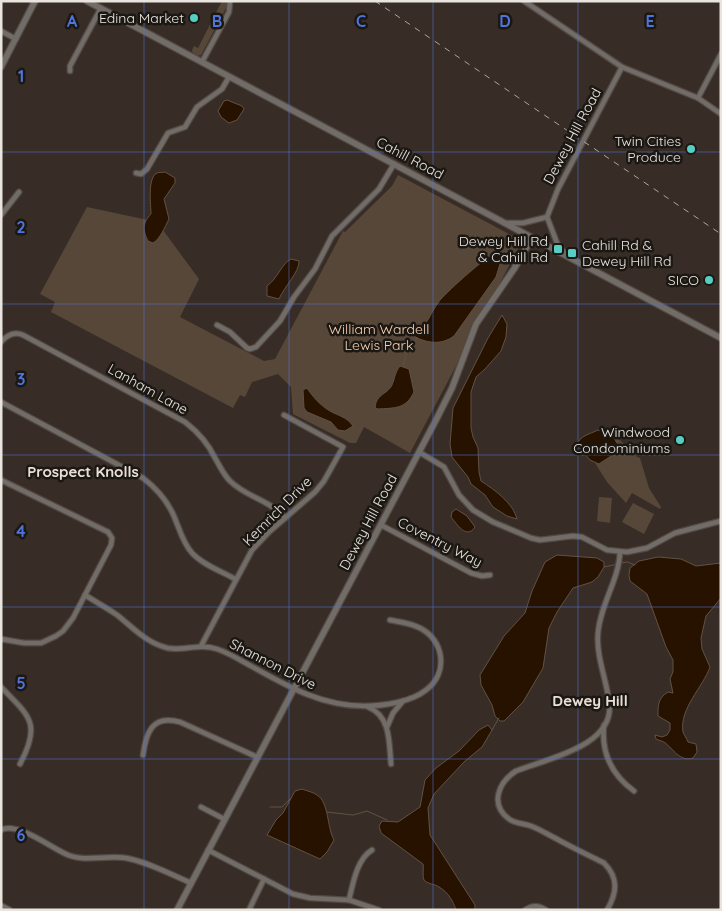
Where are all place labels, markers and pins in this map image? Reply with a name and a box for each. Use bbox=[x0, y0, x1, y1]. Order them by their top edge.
place label: Edina Market bbox=[99, 9, 184, 27]
marker: Edina Market bbox=[188, 12, 200, 24]
place label: Twin Cities Produce bbox=[614, 132, 681, 166]
marker: Twin Cities Produce bbox=[685, 143, 697, 155]
place label: Dewey Hill Rd & Cahill Rd bbox=[459, 232, 548, 266]
place label: Cahill Rd & Dewey Hill Rd bbox=[582, 236, 671, 270]
marker: Dewey Hill Rd & Cahill Rd bbox=[552, 243, 564, 255]
marker: Cahill Rd & Dewey Hill Rd bbox=[566, 247, 578, 259]
place label: SICO bbox=[668, 271, 699, 289]
marker: SICO bbox=[703, 274, 715, 286]
place label: Windwood Condominiums bbox=[573, 423, 670, 457]
marker: Windwood Condominiums bbox=[674, 434, 686, 446]

